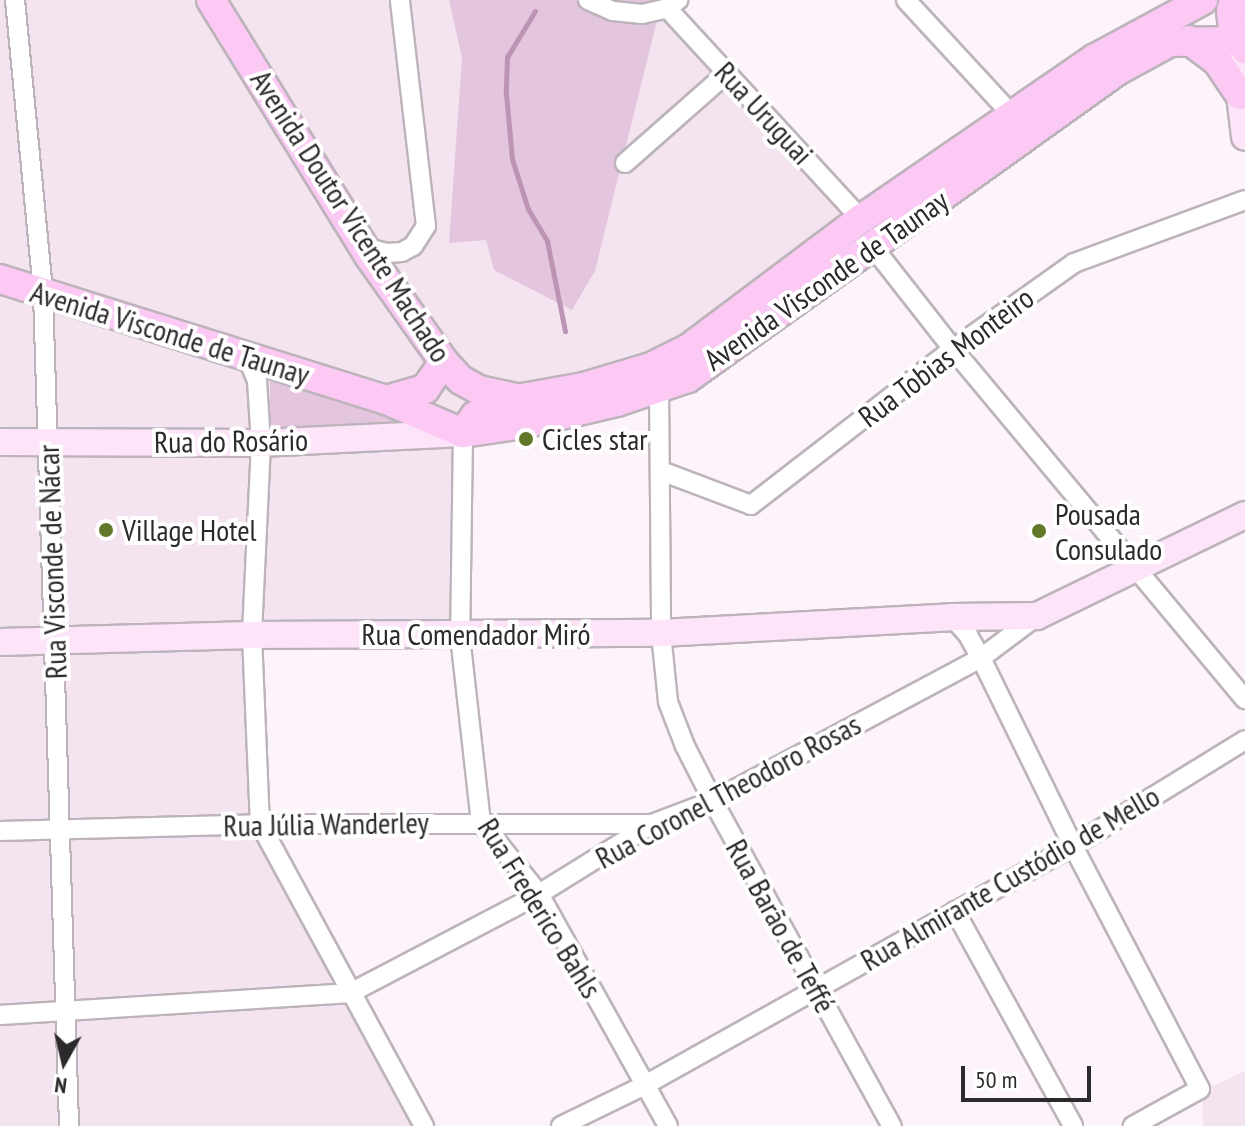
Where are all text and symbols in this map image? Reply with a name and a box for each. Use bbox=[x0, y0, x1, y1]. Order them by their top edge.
street label: Rua Uruguai bbox=[707, 54, 821, 172]
street label: Avenida Doutor Vicente Machado bbox=[243, 63, 459, 369]
street label: Avenida Visconde de Taunay bbox=[697, 182, 955, 378]
street label: Avenida Visconde de Taunay bbox=[26, 273, 314, 393]
street label: Rua Tobias Monteiro bbox=[851, 279, 1041, 435]
place label: Cicles star bbox=[542, 421, 647, 457]
street label: Rua do Rosário bbox=[154, 422, 308, 460]
marker: Cicles star bbox=[517, 430, 535, 448]
street label: Rua Visconde de Nácar bbox=[30, 444, 74, 680]
place label: Pousada Consulado bbox=[1055, 496, 1162, 566]
place label: Village Hotel bbox=[122, 512, 257, 548]
marker: Village Hotel bbox=[97, 521, 115, 539]
marker: Pousada Consulado bbox=[1030, 522, 1048, 540]
street label: Rua Comendador Miró bbox=[361, 616, 591, 652]
street label: Rua Coronel Theodoro Rosas bbox=[589, 706, 867, 876]
street label: Rua Almirante Custódio de Mello bbox=[854, 778, 1166, 978]
street label: Rua Júlia Wanderley bbox=[223, 804, 429, 844]
street label: Rua Frederico Bahls bbox=[470, 812, 610, 1004]
street label: Rua Barão de Teffé bbox=[718, 833, 844, 1019]
north arrow bbox=[24, 1022, 104, 1102]
scale bar bbox=[965, 1050, 1095, 1100]
text: 50 m bbox=[975, 1064, 1017, 1095]
text: N bbox=[53, 1071, 69, 1100]

